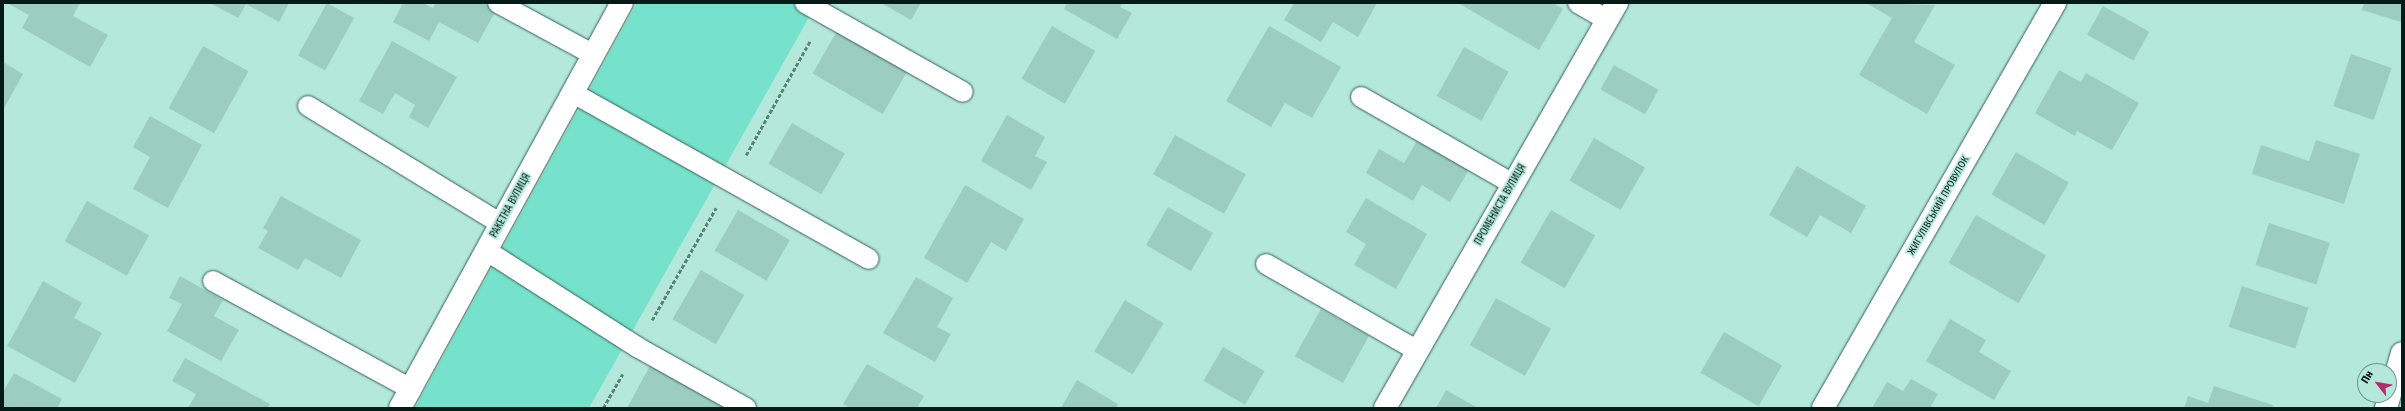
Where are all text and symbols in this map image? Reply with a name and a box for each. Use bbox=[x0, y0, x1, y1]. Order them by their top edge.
street label: ЖИГУЛІВСЬКИЙ ПРОВУЛОК bbox=[1906, 155, 1972, 257]
street label: ПРОМЕНИСТА ВУЛИЦЯ bbox=[1473, 162, 1529, 248]
street label: РАКЕТНА ВУЛИЦЯ bbox=[488, 172, 534, 240]
north arrow bbox=[2357, 363, 2397, 403]
text: Пн bbox=[2358, 368, 2376, 386]

